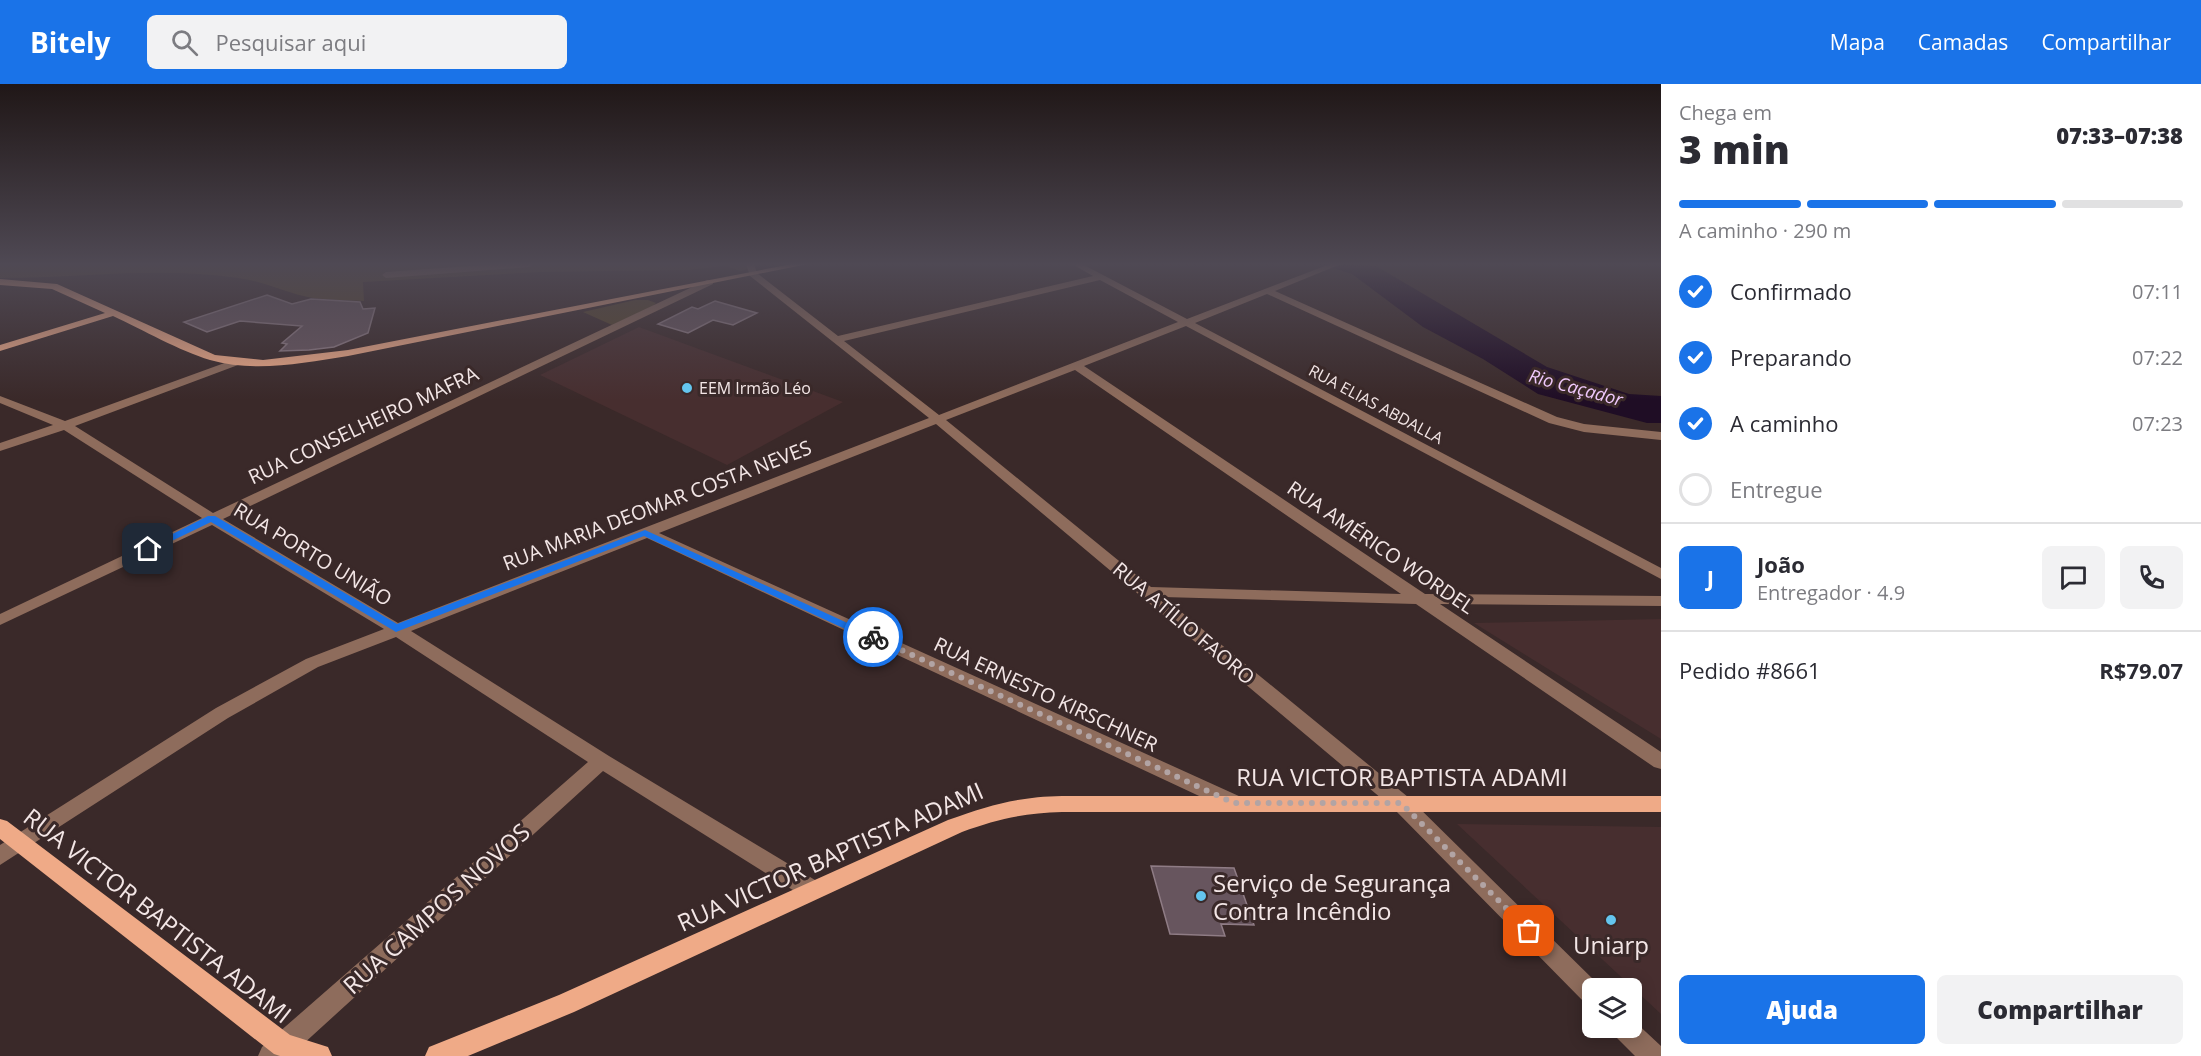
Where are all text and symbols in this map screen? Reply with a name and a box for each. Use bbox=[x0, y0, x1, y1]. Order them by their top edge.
search box bbox=[147, 15, 567, 69]
text: Bitely bbox=[30, 23, 111, 61]
icon: search bbox=[168, 26, 201, 59]
text: Pesquisar aqui bbox=[216, 27, 366, 57]
text: Mapa bbox=[1830, 28, 1885, 56]
text: Camadas bbox=[1918, 28, 2008, 56]
text: Compartilhar bbox=[2041, 28, 2171, 56]
text: Chega em bbox=[1679, 99, 1772, 126]
text: 07:33–07:38 bbox=[2056, 120, 2183, 150]
text: 3 min bbox=[1679, 122, 1790, 175]
text: A caminho · 290 m bbox=[1679, 217, 1851, 244]
icon: check bbox=[1679, 275, 1712, 308]
text: Confirmado bbox=[1730, 276, 1852, 306]
text: 07:11 bbox=[2132, 278, 2183, 305]
icon: check bbox=[1679, 341, 1712, 374]
text: Preparando bbox=[1730, 342, 1852, 372]
text: 07:22 bbox=[2132, 344, 2183, 371]
street label: RUA ELIAS ABDALLA bbox=[1305, 359, 1448, 449]
street label: RUA CONSELHEIRO MAFRA bbox=[244, 360, 483, 490]
water label: Rio Caçador bbox=[1526, 363, 1627, 411]
place label: EEM Irmão Léo bbox=[699, 377, 811, 399]
marker: EEM Irmão Léo bbox=[680, 381, 694, 395]
icon: check bbox=[1679, 407, 1712, 440]
text: A caminho bbox=[1730, 408, 1839, 438]
text: 07:23 bbox=[2132, 410, 2183, 437]
street label: RUA MARIA DEOMAR COSTA NEVES bbox=[499, 433, 815, 576]
street label: RUA AMÉRICO WORDEL bbox=[1282, 474, 1480, 620]
text: Entregue bbox=[1730, 474, 1823, 504]
street label: RUA PORTO UNIÃO bbox=[229, 496, 397, 612]
pin bbox=[122, 523, 173, 574]
icon: home bbox=[131, 532, 164, 565]
button: chat bbox=[2042, 546, 2105, 609]
button: phone bbox=[2120, 546, 2183, 609]
text: João bbox=[1757, 549, 1805, 579]
street label: RUA ATÍLIO FAORO bbox=[1107, 556, 1261, 690]
text: J bbox=[1707, 562, 1714, 592]
text: Entregador · 4.9 bbox=[1757, 579, 1905, 606]
courier bbox=[843, 607, 903, 667]
icon: bike bbox=[857, 621, 890, 654]
street label: RUA ERNESTO KIRSCHNER bbox=[930, 630, 1163, 758]
text: Pedido #8661 bbox=[1679, 655, 1821, 685]
text: R$79.07 bbox=[2099, 655, 2183, 685]
street label: RUA VICTOR BAPTISTA ADAMI bbox=[1236, 760, 1568, 793]
street label: RUA VICTOR BAPTISTA ADAMI bbox=[672, 773, 988, 939]
street label: RUA VICTOR BAPTISTA ADAMI bbox=[17, 800, 299, 1030]
street label: RUA CAMPOS NOVOS bbox=[335, 815, 537, 1001]
place label: Serviço de Segurança Contra Incêndio bbox=[1213, 866, 1451, 927]
marker: Serviço de Segurança Contra Incêndio bbox=[1194, 889, 1208, 903]
pin bbox=[1503, 905, 1554, 956]
marker: Uniarp bbox=[1604, 913, 1618, 927]
icon: bag bbox=[1512, 914, 1545, 947]
place label: Uniarp bbox=[1573, 928, 1649, 961]
button: Ajuda bbox=[1679, 975, 1925, 1044]
button: Compartilhar bbox=[1937, 975, 2183, 1044]
map controls bbox=[1582, 978, 1642, 1038]
button: layers bbox=[1582, 978, 1642, 1038]

